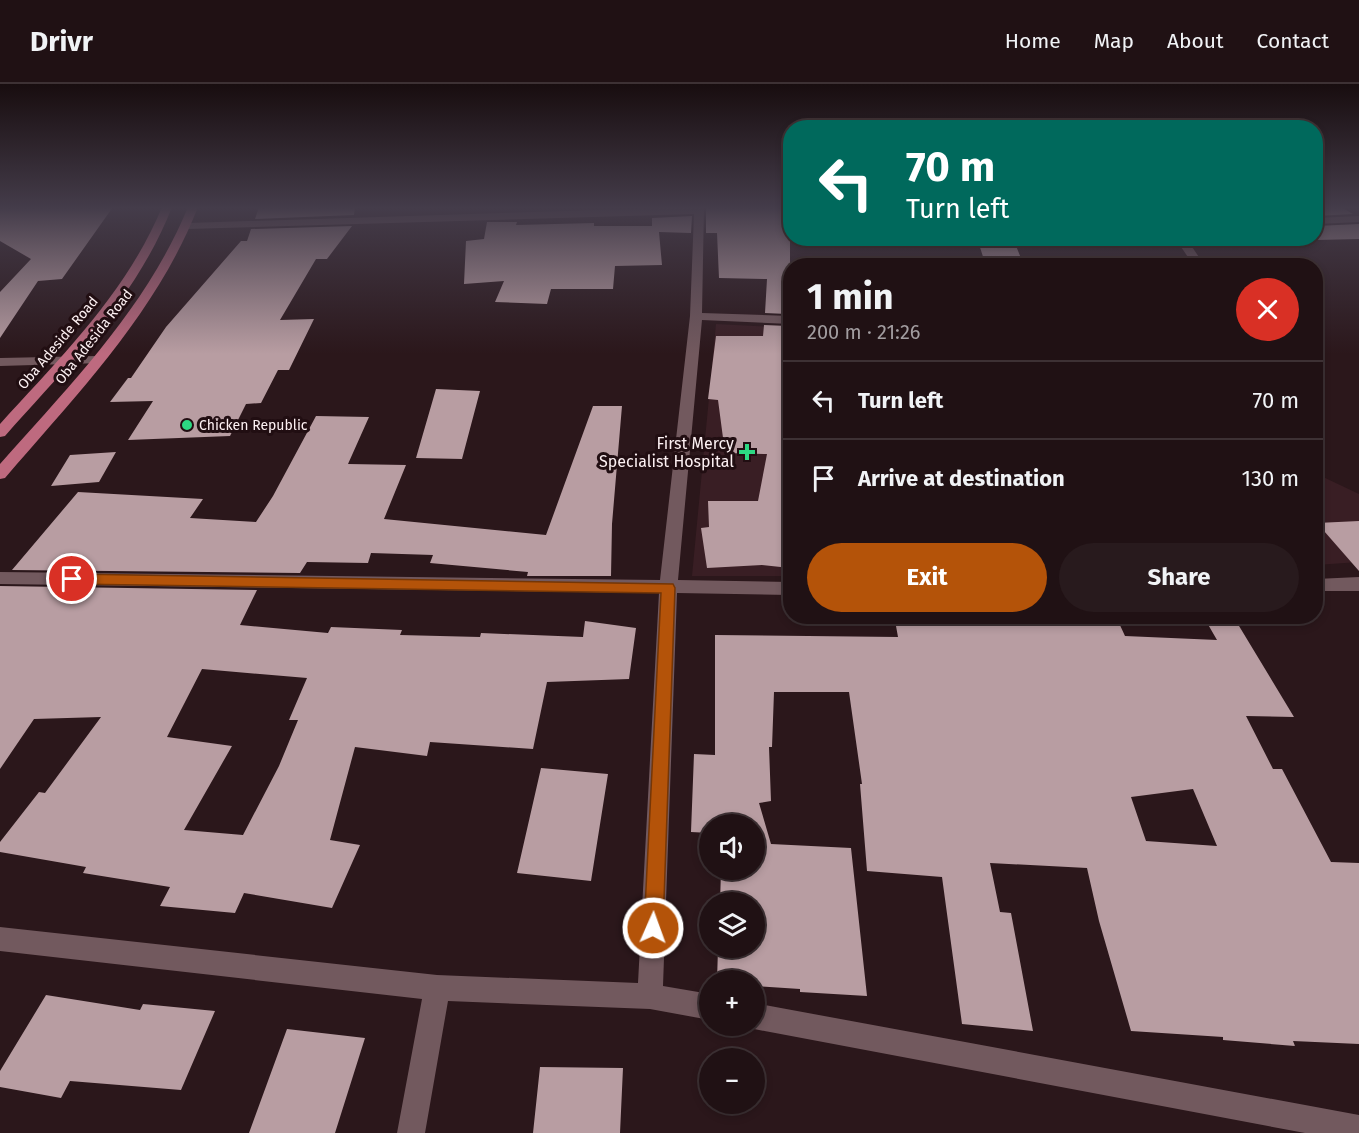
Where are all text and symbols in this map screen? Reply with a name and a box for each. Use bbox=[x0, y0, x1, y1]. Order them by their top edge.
text: Drivr bbox=[30, 25, 93, 58]
text: Home bbox=[1005, 28, 1061, 54]
text: Map bbox=[1094, 28, 1134, 54]
text: About bbox=[1167, 28, 1224, 54]
text: Contact bbox=[1257, 28, 1329, 54]
text: 70 m bbox=[906, 142, 995, 192]
icon: left bbox=[807, 144, 885, 222]
text: Turn left bbox=[906, 193, 1009, 225]
text: 1 min bbox=[807, 275, 894, 319]
button: close bbox=[1236, 278, 1299, 341]
street label: Oba Adesida Road bbox=[52, 286, 136, 388]
street label: Oba Adeside Road bbox=[14, 293, 102, 393]
text: 200 m · 21:26 bbox=[807, 320, 920, 344]
icon: left bbox=[807, 384, 840, 417]
text: Turn left bbox=[858, 387, 943, 414]
text: 70 m bbox=[1253, 387, 1299, 414]
place label: Chicken Republic bbox=[199, 417, 308, 434]
marker: Chicken Republic bbox=[180, 418, 194, 432]
place label: First Mercy Specialist Hospital bbox=[599, 434, 734, 471]
marker: First Mercy Specialist Hospital bbox=[738, 443, 756, 461]
icon: arrive bbox=[807, 462, 840, 495]
text: Arrive at destination bbox=[858, 465, 1065, 492]
text: 130 m bbox=[1242, 465, 1299, 492]
button: Exit bbox=[807, 543, 1047, 612]
button: Share bbox=[1059, 543, 1299, 612]
pin bbox=[46, 553, 97, 604]
icon: arrive bbox=[55, 562, 88, 595]
map controls bbox=[699, 814, 765, 1114]
button: sound bbox=[699, 814, 765, 880]
button: layers bbox=[699, 892, 765, 958]
position arrow bbox=[621, 896, 685, 960]
button: + bbox=[699, 970, 765, 1036]
button: − bbox=[699, 1048, 765, 1114]

